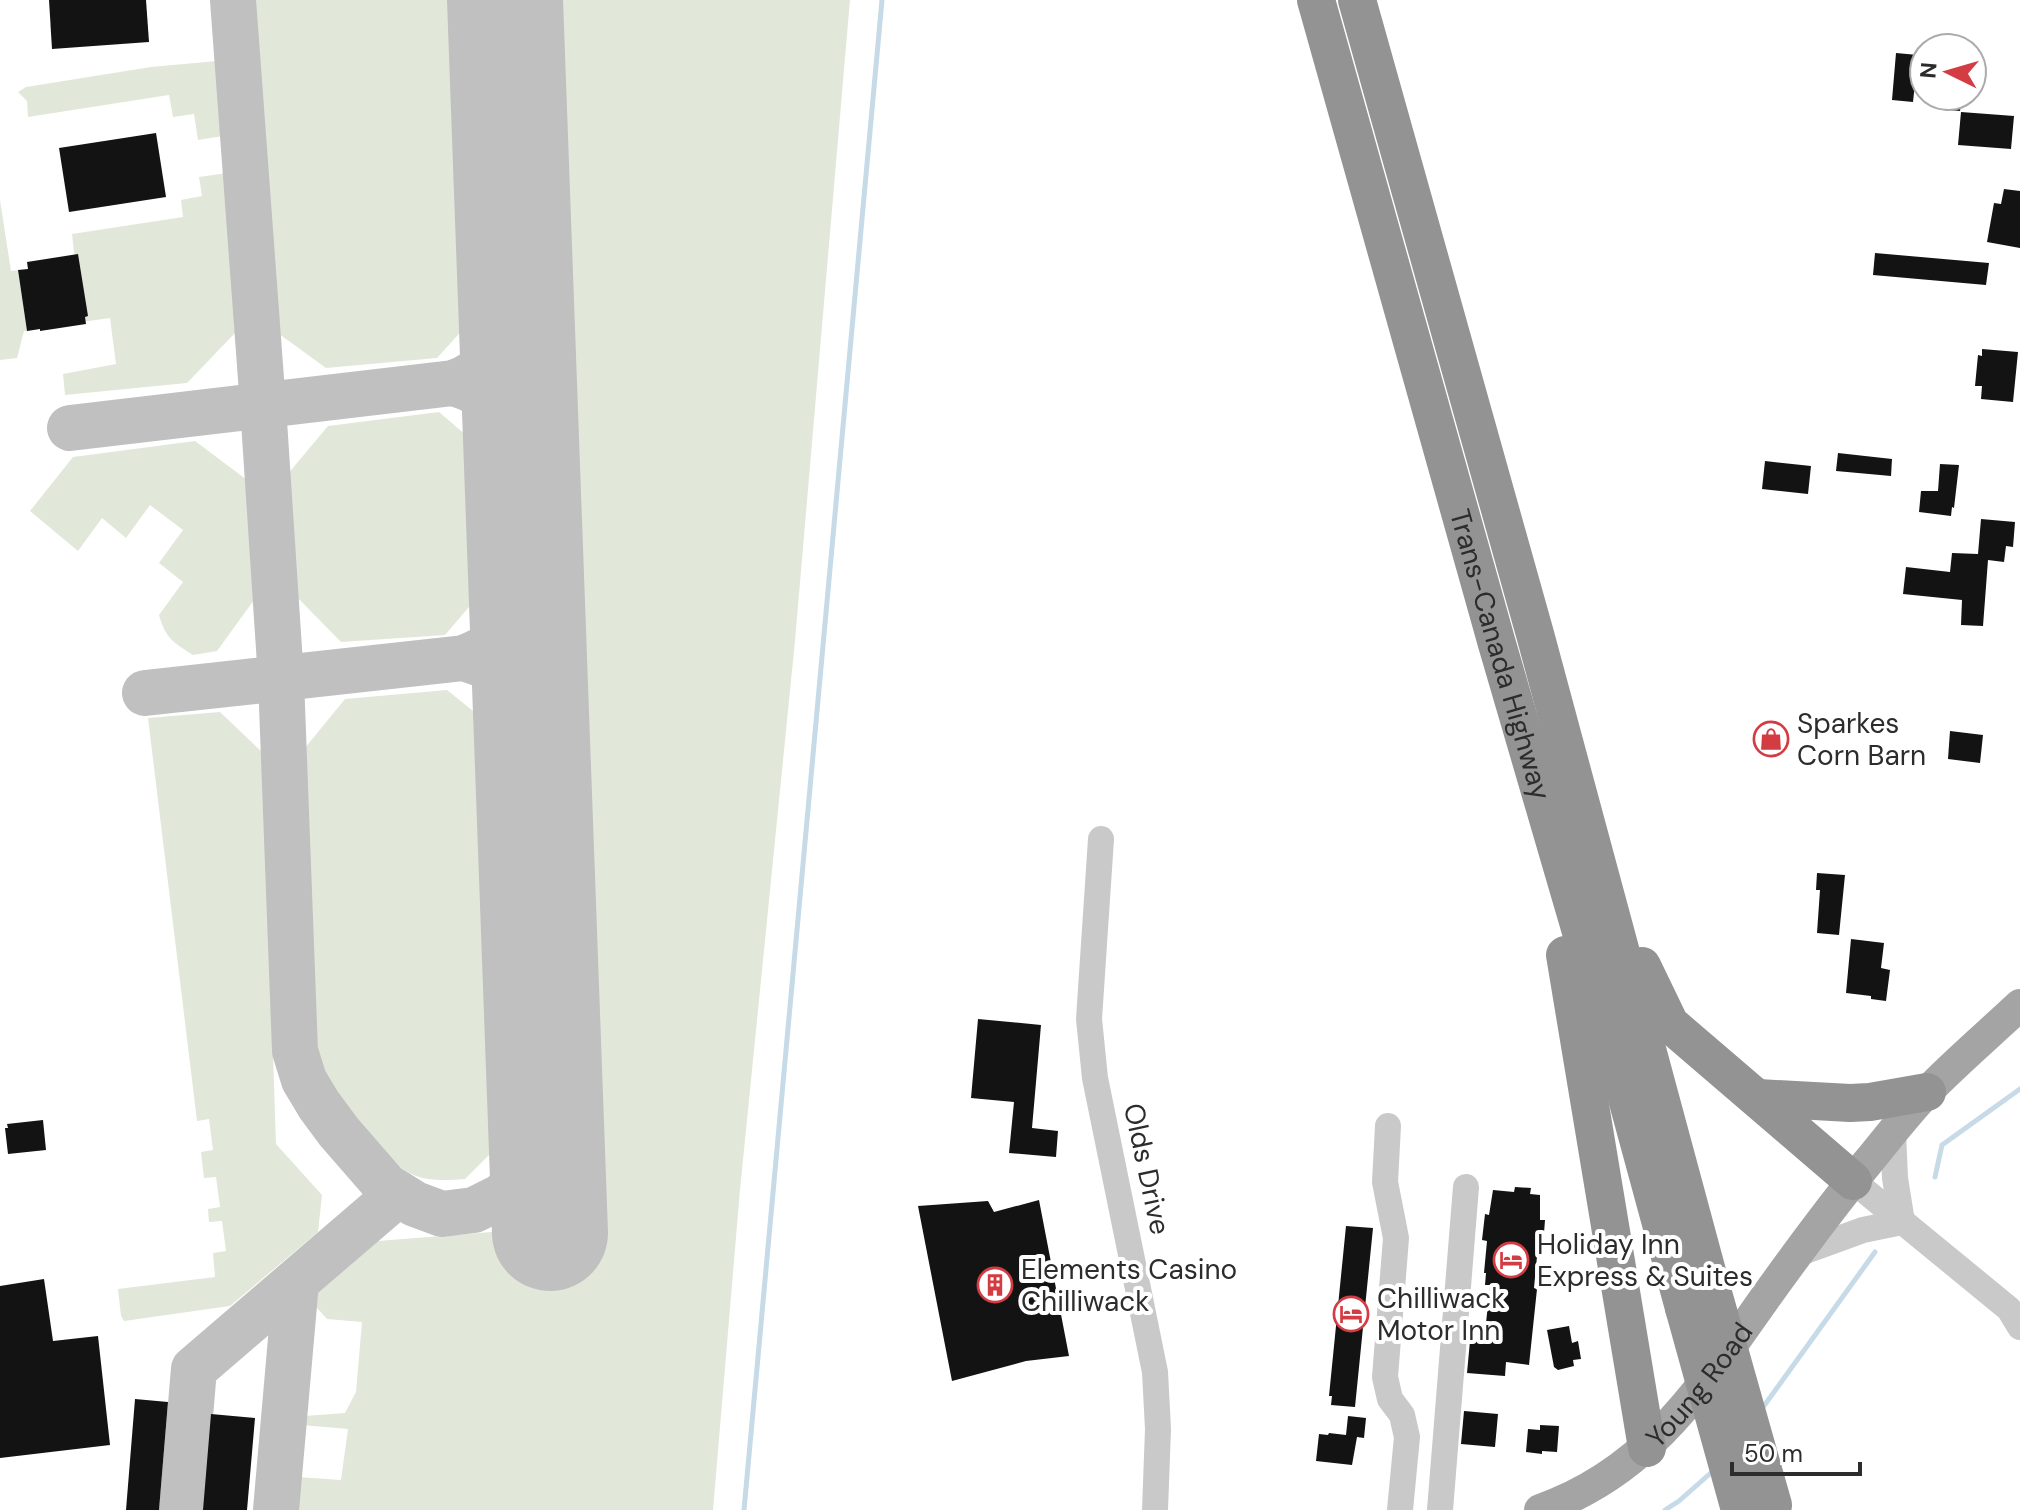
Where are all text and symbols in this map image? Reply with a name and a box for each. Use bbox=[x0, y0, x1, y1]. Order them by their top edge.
north arrow bbox=[1908, 32, 1988, 112]
text: N bbox=[1913, 61, 1944, 80]
street label: Trans-Canada Highway bbox=[1441, 505, 1560, 804]
place label: Sparkes Corn Barn bbox=[1797, 705, 1926, 774]
shop icon: Sparkes Corn Barn bbox=[1752, 720, 1790, 758]
street label: Olds Drive bbox=[1115, 1100, 1179, 1238]
place label: Holiday Inn Express & Suites bbox=[1537, 1226, 1753, 1295]
hotel icon: Holiday Inn Express & Suites bbox=[1492, 1241, 1530, 1279]
place label: Elements Casino Chilliwack bbox=[1021, 1251, 1237, 1320]
building icon: Elements Casino Chilliwack bbox=[976, 1266, 1014, 1304]
place label: Chilliwack Motor Inn bbox=[1377, 1280, 1505, 1349]
hotel icon: Chilliwack Motor Inn bbox=[1332, 1295, 1370, 1333]
street label: Young Road bbox=[1638, 1315, 1761, 1456]
scale bar bbox=[1732, 1426, 1860, 1476]
text: 50 m bbox=[1744, 1438, 1803, 1469]

